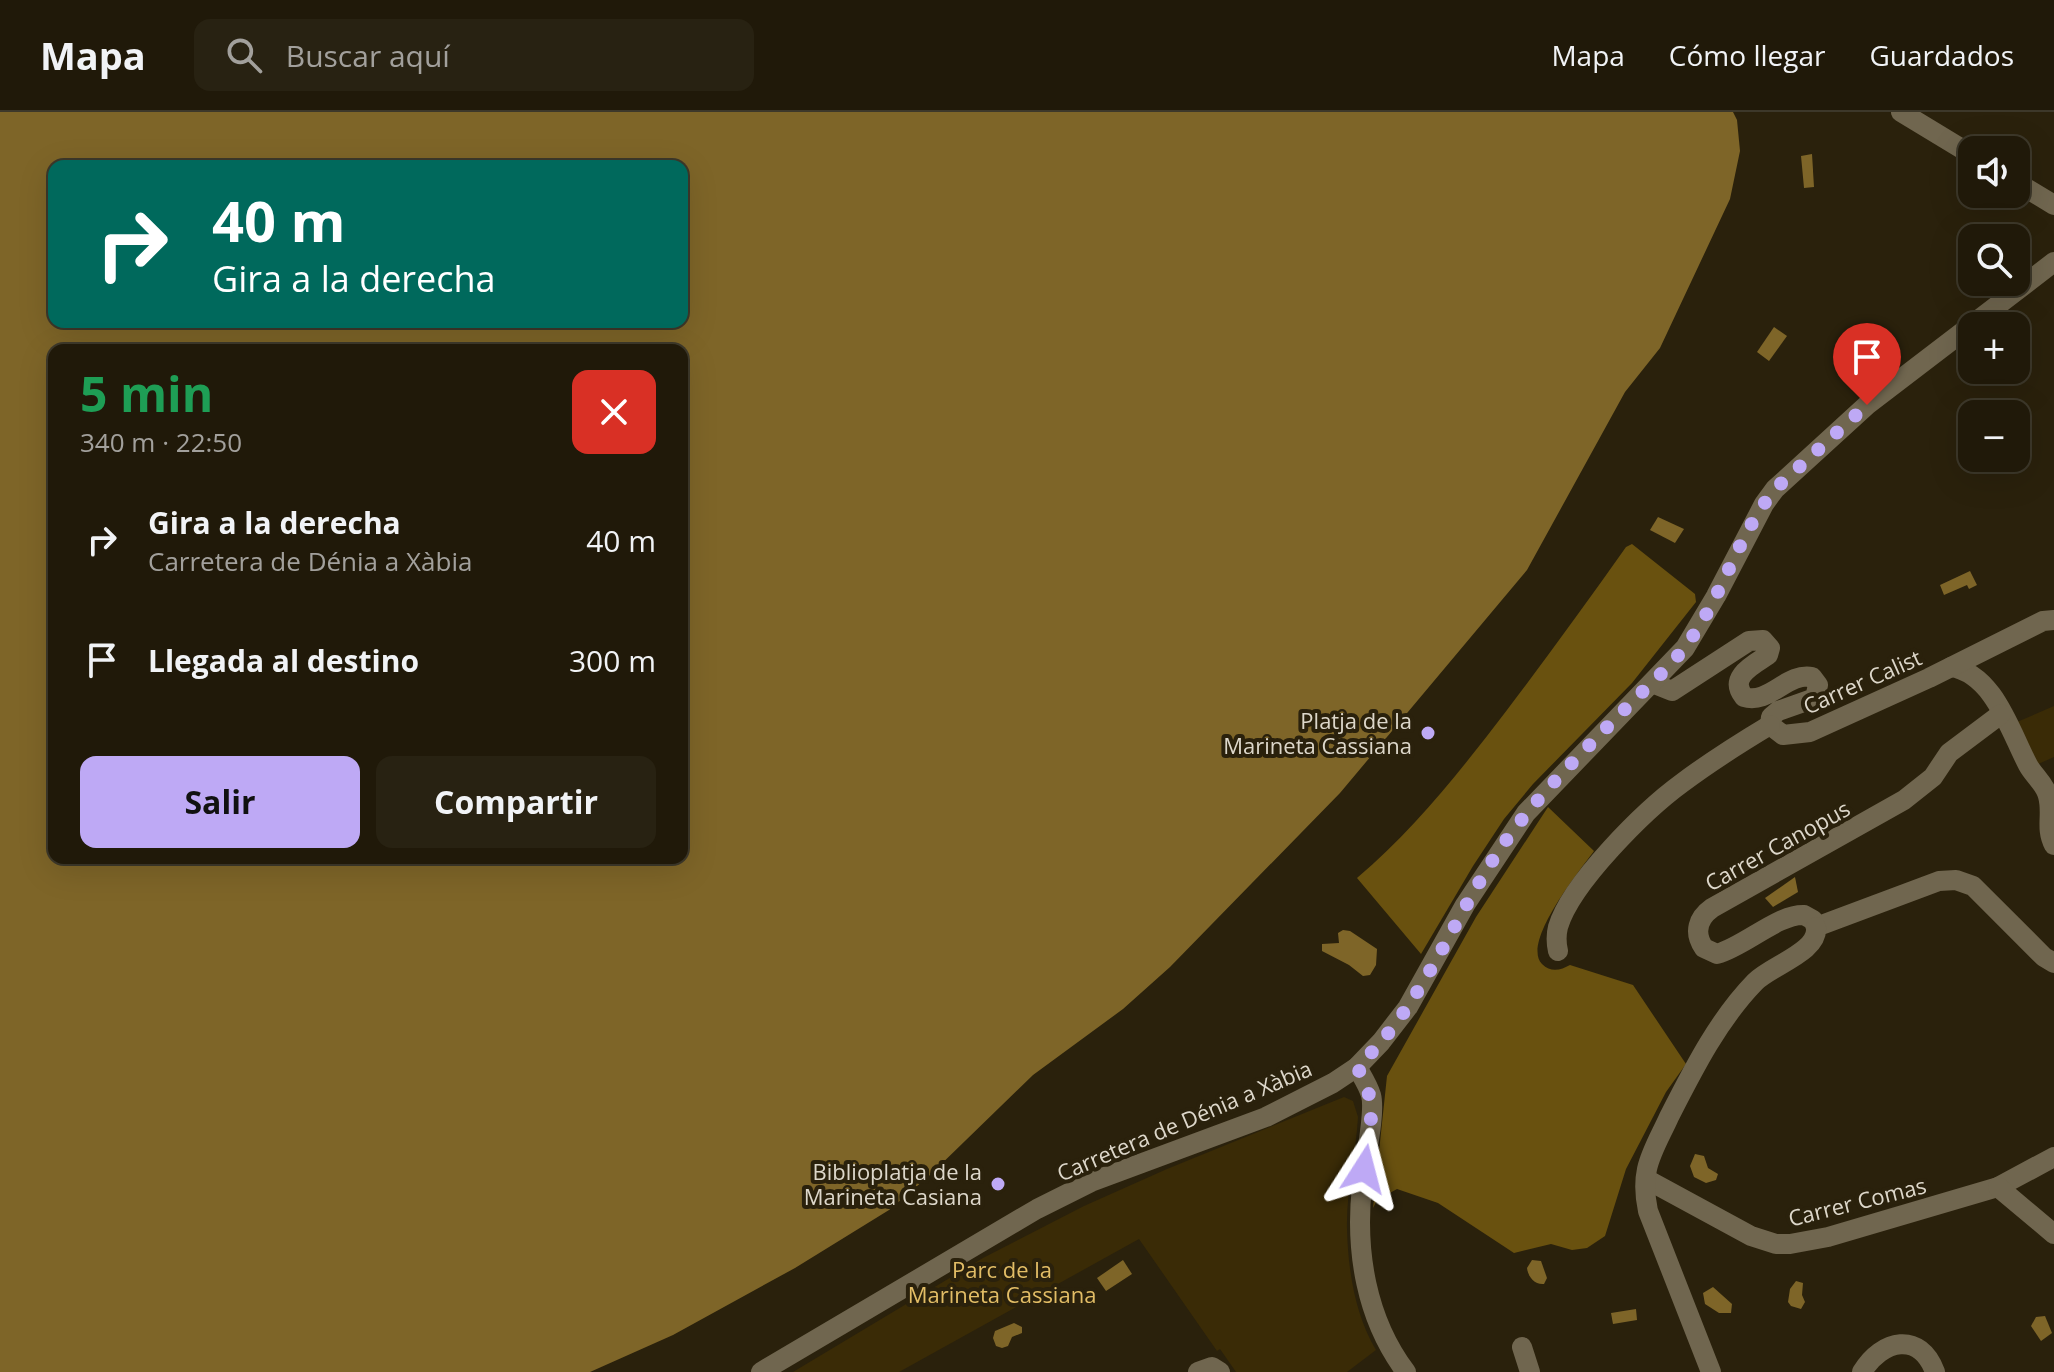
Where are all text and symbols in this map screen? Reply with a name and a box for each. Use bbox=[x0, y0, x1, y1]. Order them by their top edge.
search box bbox=[194, 19, 754, 91]
text: Mapa bbox=[40, 29, 146, 81]
icon: search bbox=[222, 33, 266, 77]
text: Buscar aquí bbox=[286, 35, 450, 76]
text: Mapa bbox=[1551, 36, 1625, 74]
text: Cómo llegar bbox=[1669, 36, 1825, 74]
text: Guardados bbox=[1869, 36, 2014, 74]
map controls bbox=[1958, 136, 2030, 472]
button: sound bbox=[1958, 136, 2030, 208]
text: 40 m bbox=[212, 182, 346, 258]
icon: right bbox=[80, 192, 184, 296]
button: search bbox=[1958, 224, 2030, 296]
text: Gira a la derecha bbox=[212, 254, 496, 303]
button: + bbox=[1958, 312, 2030, 384]
pin bbox=[1833, 323, 1901, 405]
icon: arrive bbox=[1845, 335, 1889, 379]
text: 5 min bbox=[80, 361, 213, 426]
button: close bbox=[572, 370, 656, 454]
button: − bbox=[1958, 400, 2030, 472]
text: 340 m · 22:50 bbox=[80, 424, 242, 460]
text: Gira a la derecha bbox=[148, 502, 401, 543]
icon: right bbox=[80, 518, 124, 562]
text: 40 m bbox=[586, 520, 656, 561]
text: Carretera de Dénia a Xàbia bbox=[148, 543, 472, 579]
icon: arrive bbox=[80, 638, 124, 682]
text: Llegada al destino bbox=[148, 640, 419, 681]
text: 300 m bbox=[569, 640, 656, 681]
street label: Carrer Calist bbox=[1798, 641, 1926, 720]
place label: Platja de la Marineta Cassiana bbox=[1223, 705, 1412, 760]
marker: Platja de la Marineta Cassiana bbox=[1419, 724, 1437, 742]
button: Salir bbox=[80, 756, 360, 848]
button: Compartir bbox=[376, 756, 656, 848]
street label: Carrer Canopus bbox=[1699, 793, 1855, 897]
street label: Carretera de Dénia a Xàbia bbox=[1052, 1053, 1316, 1187]
position arrow bbox=[1322, 1127, 1406, 1211]
place label: Biblioplatja de la Marineta Casiana bbox=[804, 1156, 982, 1211]
street label: Carrer Comas bbox=[1785, 1169, 1929, 1233]
marker: Biblioplatja de la Marineta Casiana bbox=[989, 1175, 1007, 1193]
park label: Parc de la Marineta Cassiana bbox=[908, 1254, 1096, 1309]

